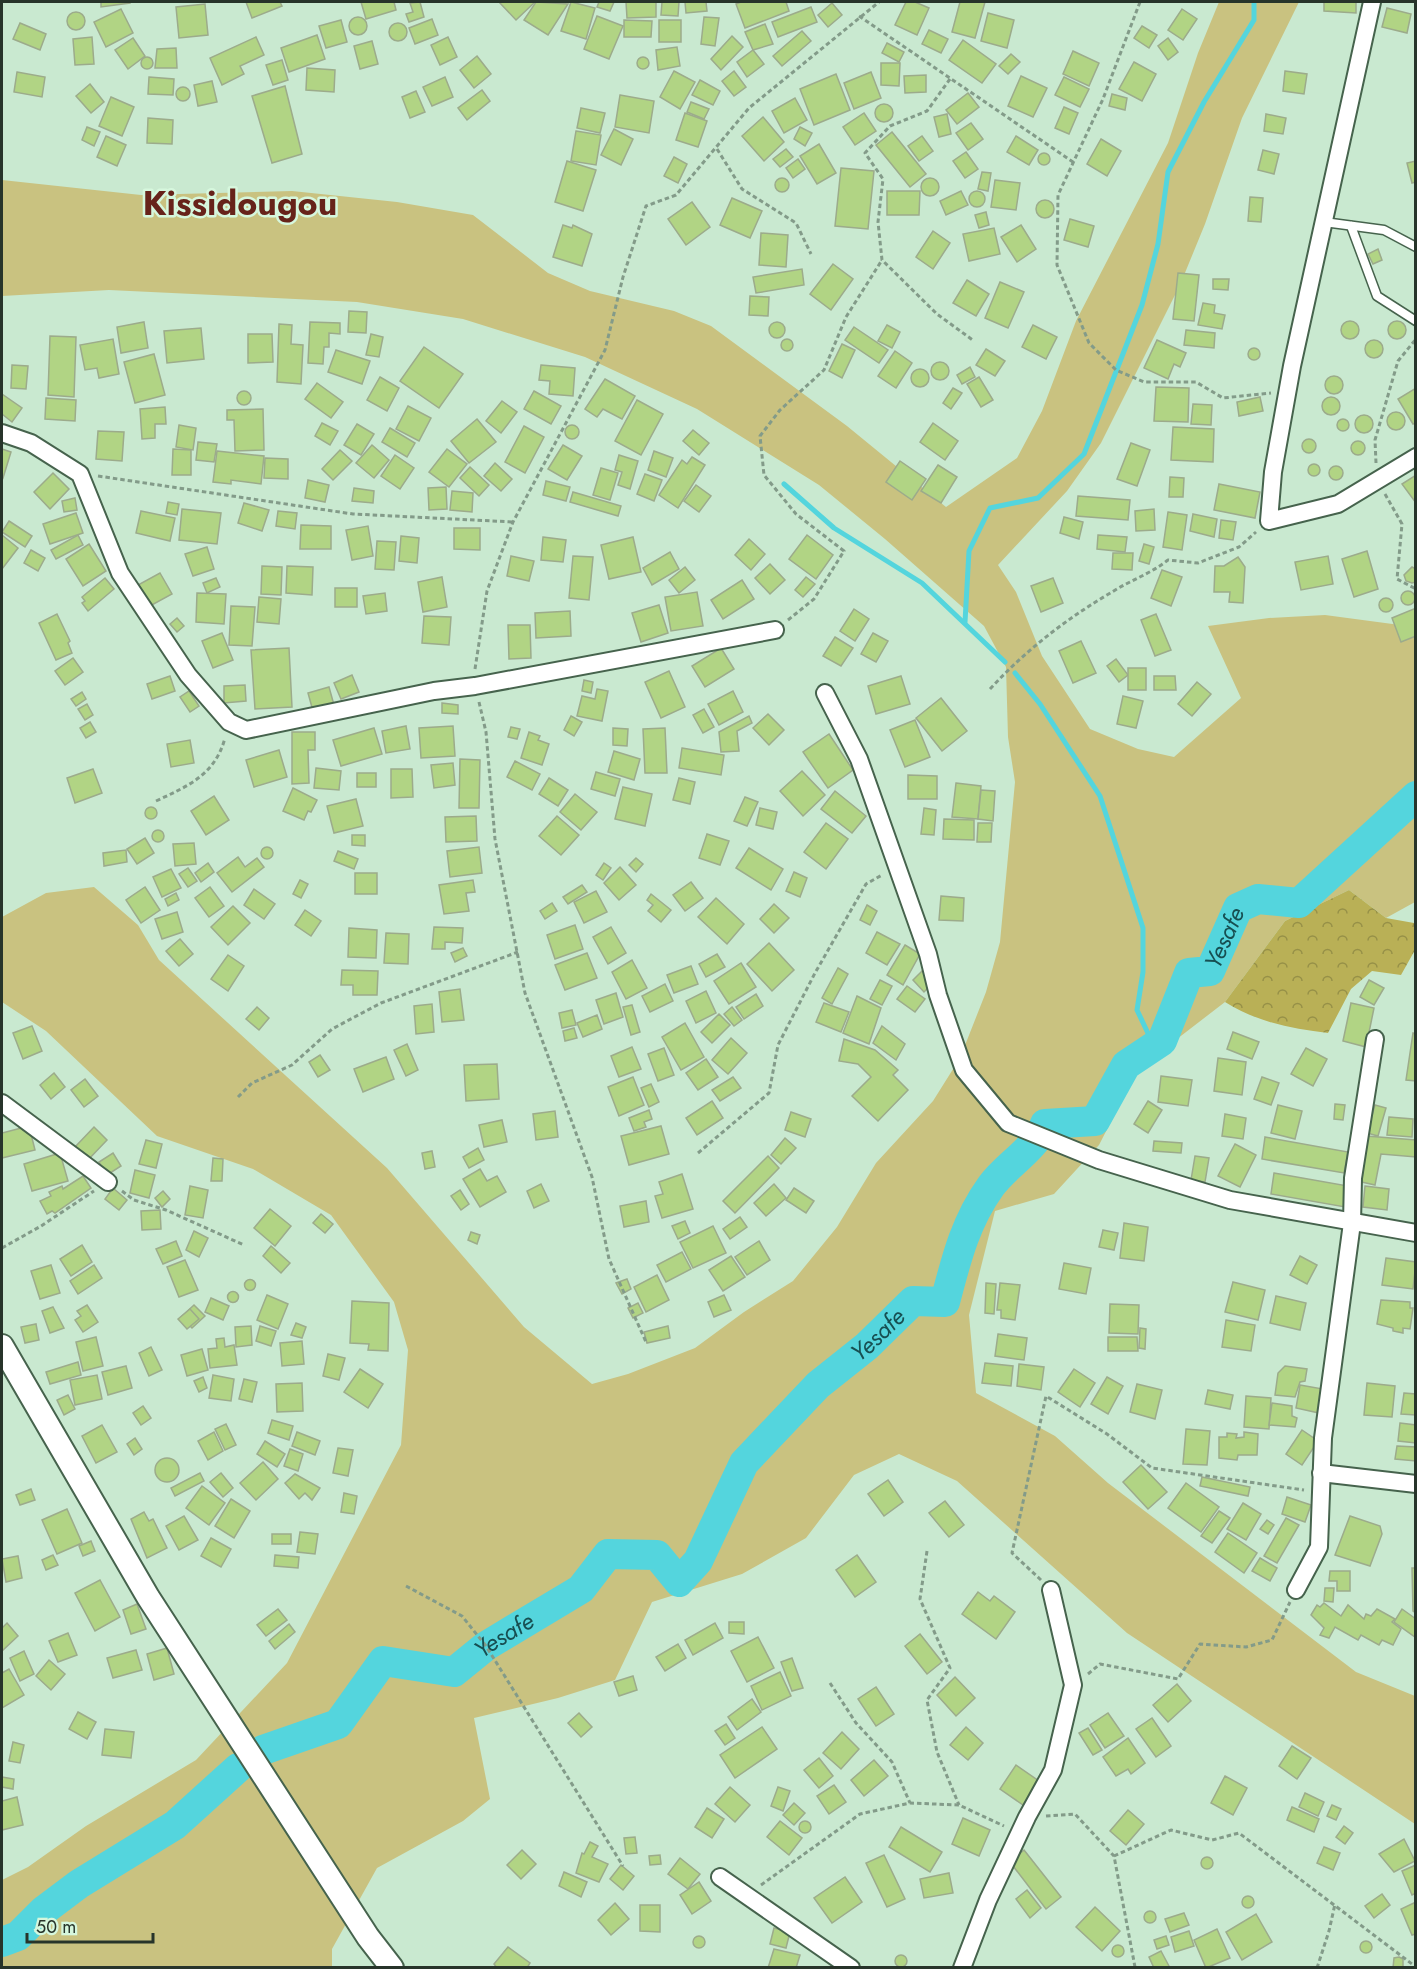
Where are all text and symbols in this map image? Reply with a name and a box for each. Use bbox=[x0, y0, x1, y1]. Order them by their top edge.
district label: Kissidougou bbox=[143, 179, 337, 228]
water label: Yesafe bbox=[1195, 901, 1253, 974]
water label: Yesafe bbox=[843, 1300, 913, 1370]
water label: Yesafe bbox=[466, 1603, 540, 1666]
scale bar bbox=[27, 1906, 153, 1944]
text: 50 m bbox=[36, 1914, 76, 1940]

